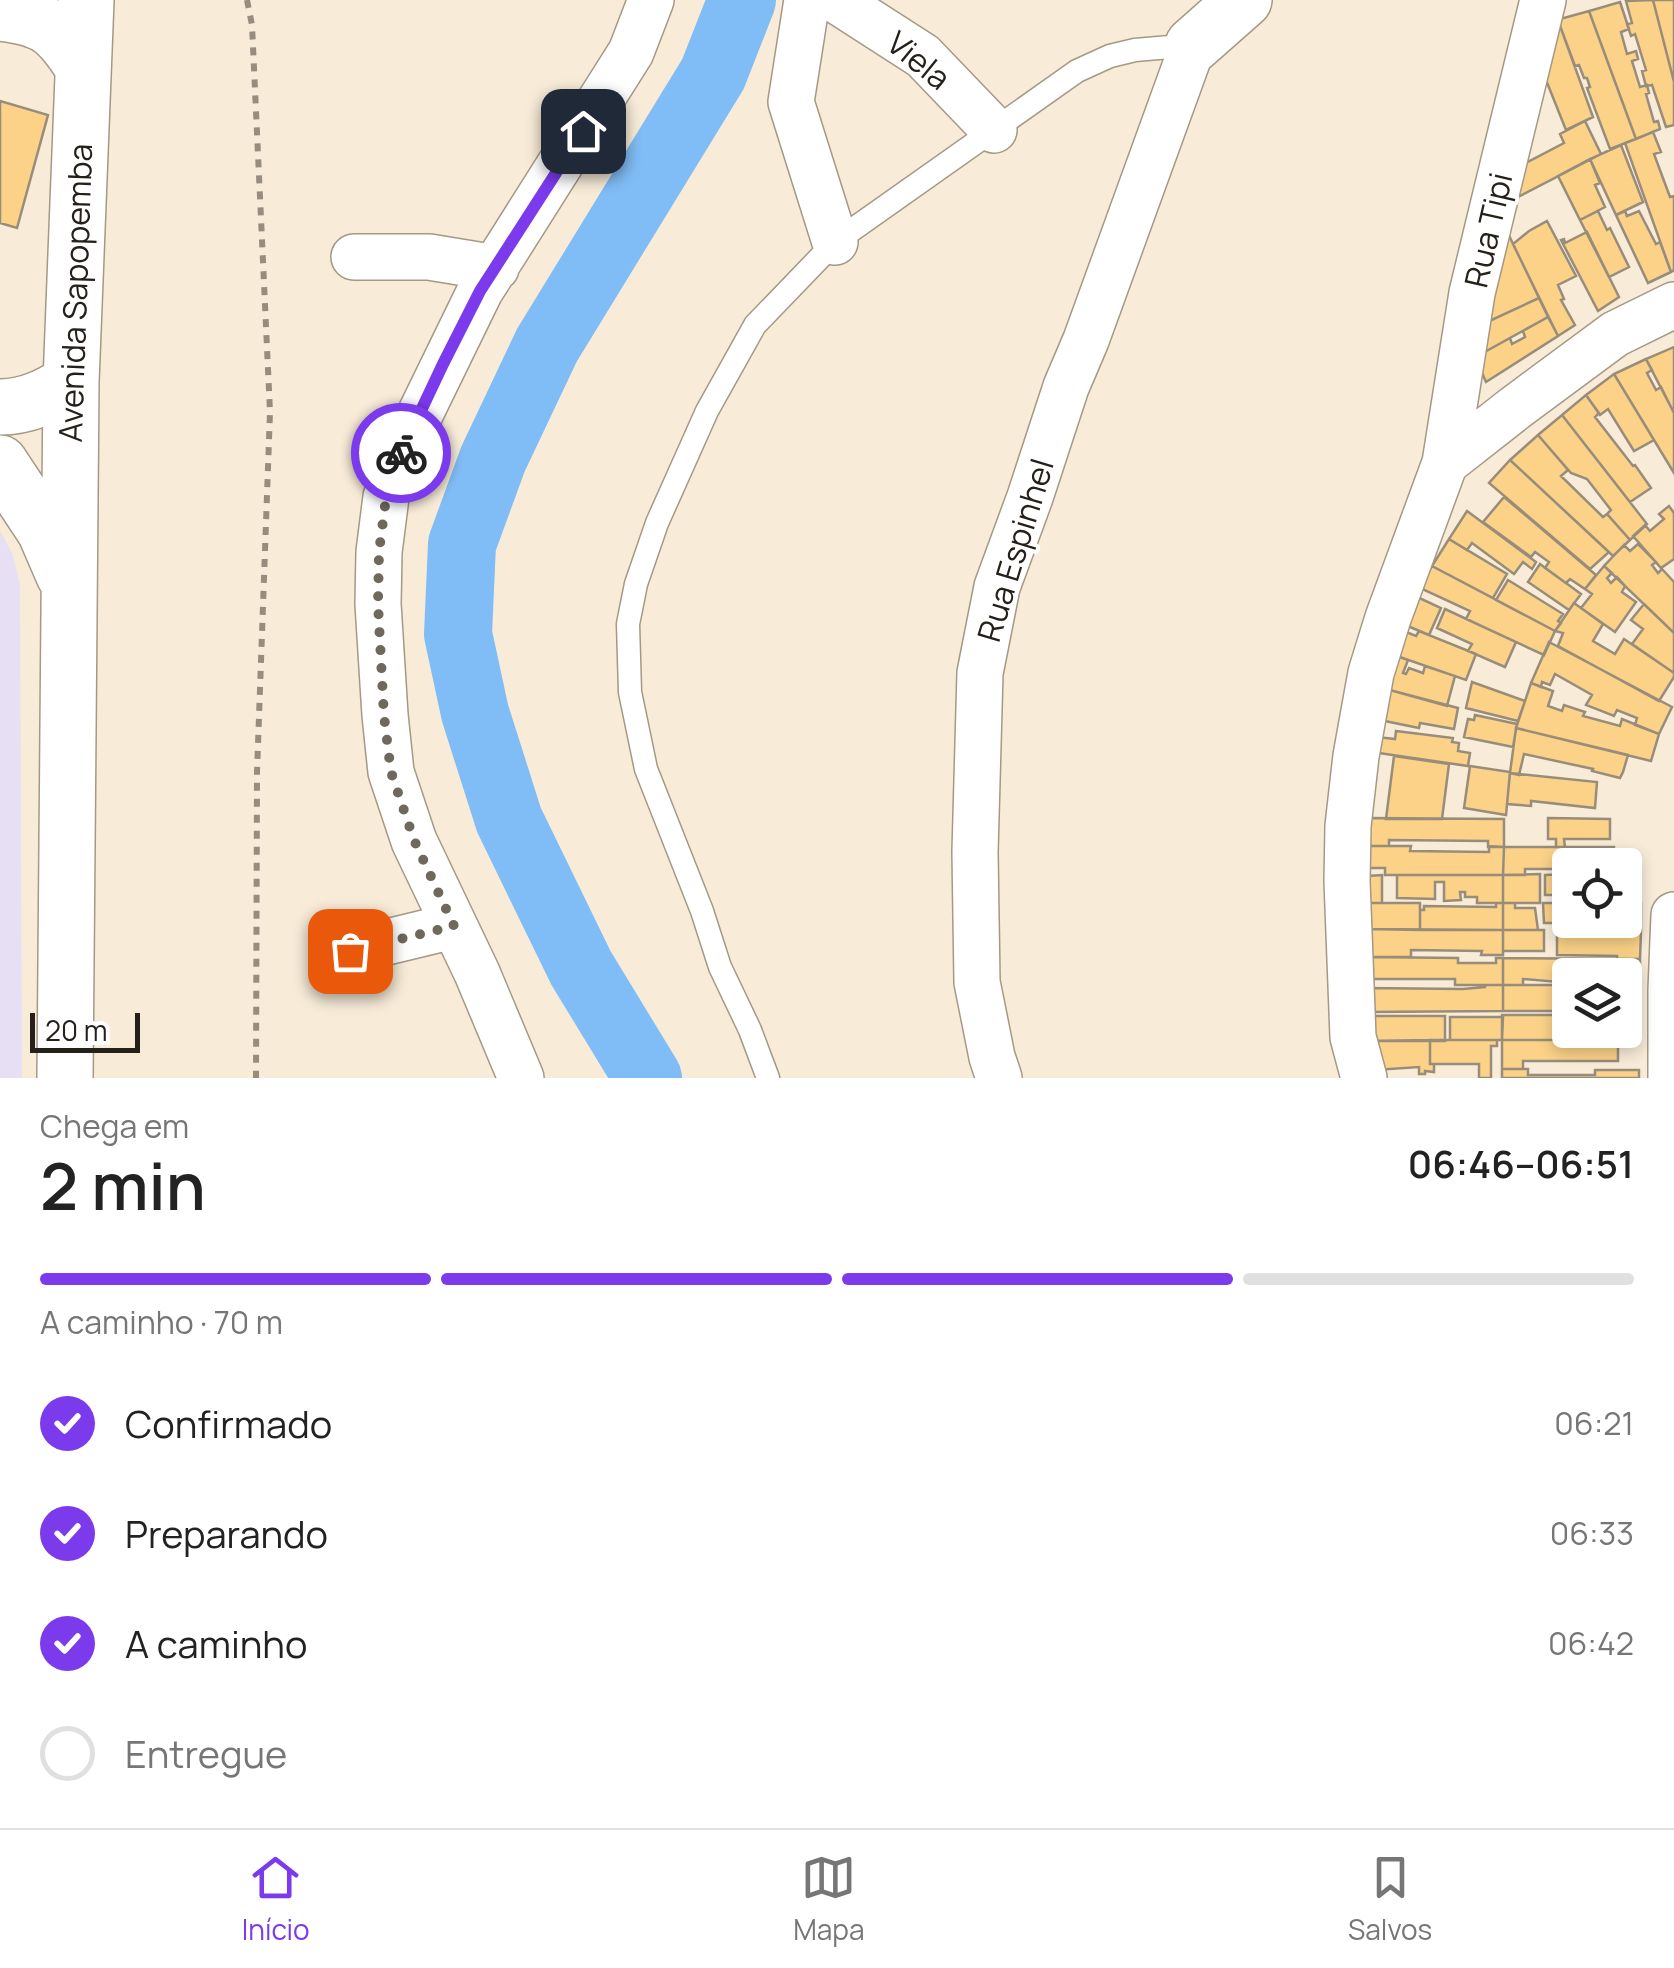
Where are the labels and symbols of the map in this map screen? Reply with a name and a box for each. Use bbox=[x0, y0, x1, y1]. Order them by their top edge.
street label: Viela bbox=[878, 21, 960, 99]
pin bbox=[541, 89, 626, 174]
street label: Avenida Sapopemba bbox=[48, 143, 102, 443]
street label: Rua Tipi bbox=[1453, 168, 1523, 292]
courier bbox=[351, 403, 451, 503]
street label: Rua Espinhel bbox=[966, 453, 1064, 647]
pin bbox=[308, 909, 393, 994]
scale bar bbox=[30, 1008, 140, 1052]

